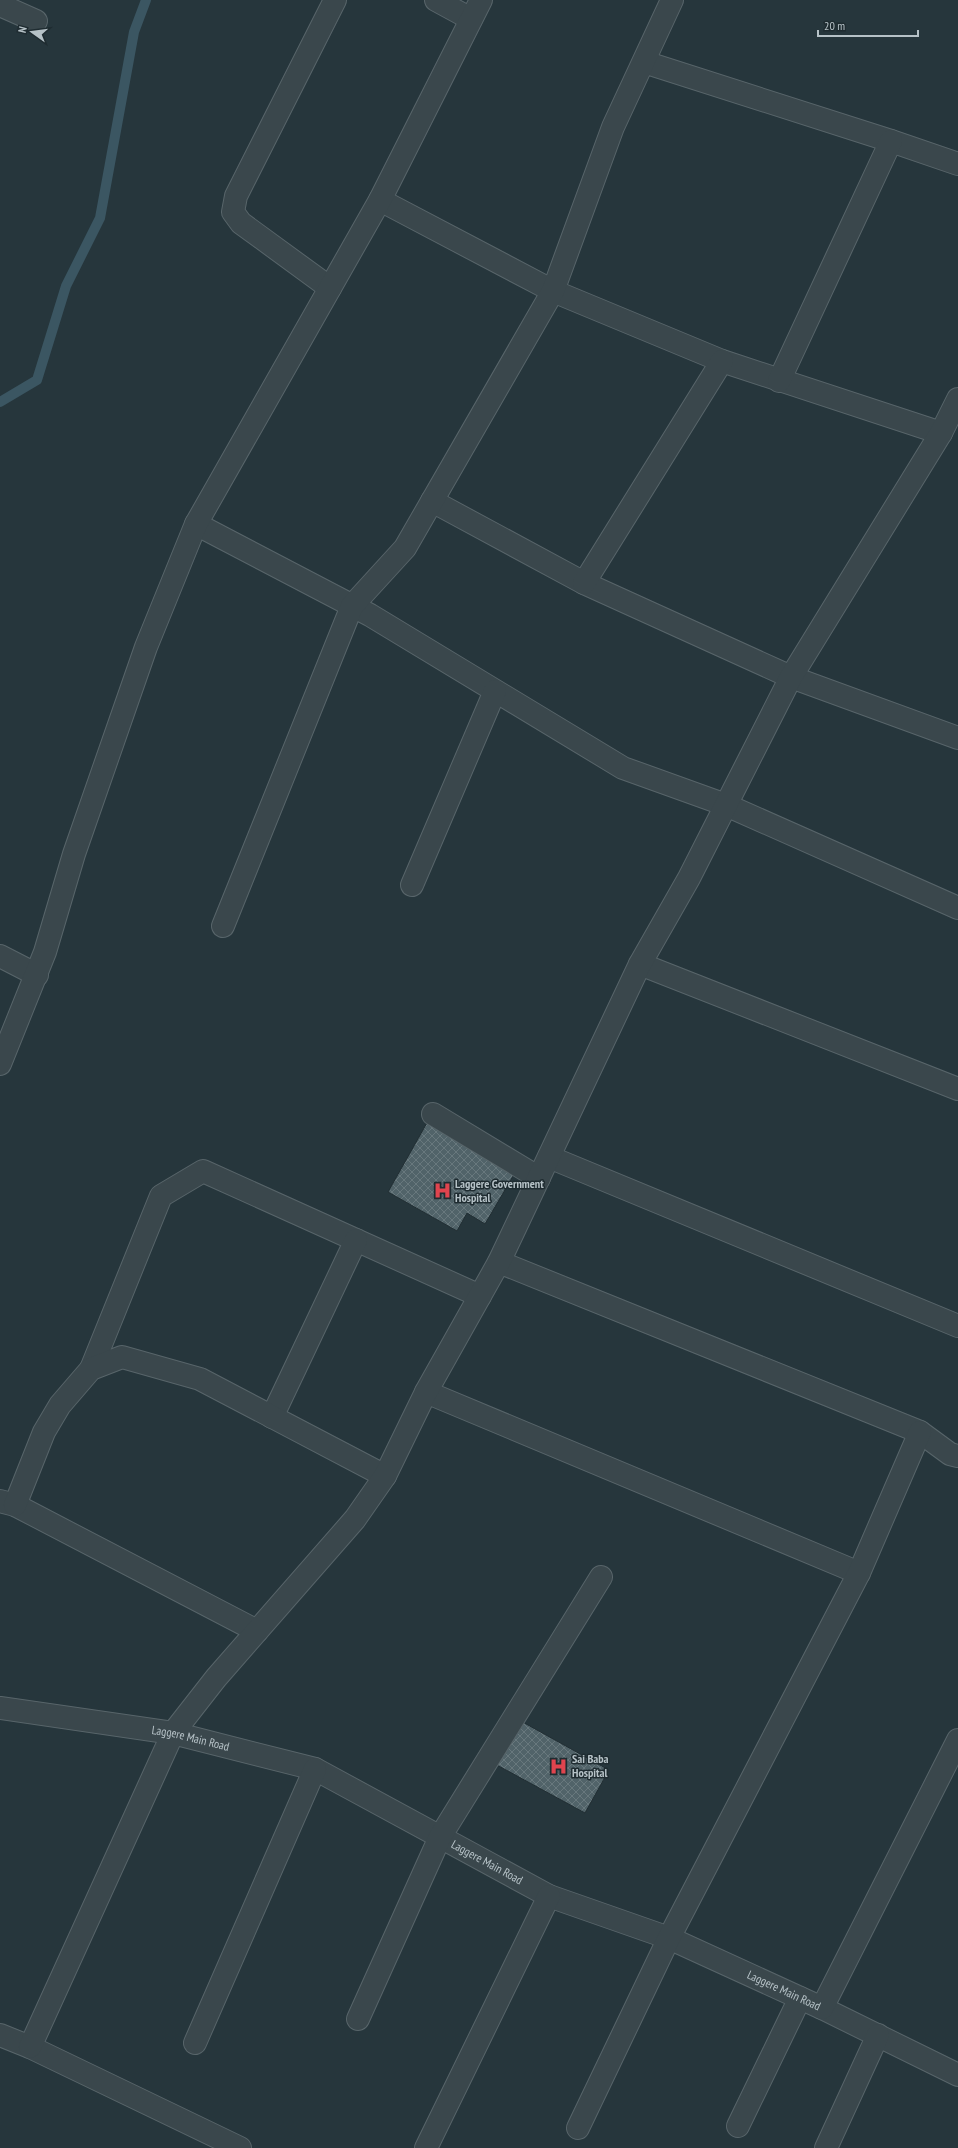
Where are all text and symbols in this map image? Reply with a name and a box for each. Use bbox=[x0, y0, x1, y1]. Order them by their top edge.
north arrow bbox=[12, 12, 52, 52]
scale bar bbox=[818, 12, 918, 38]
text: 20 m bbox=[824, 18, 845, 33]
text: N bbox=[15, 25, 30, 34]
place label: Laggere Government Hospital bbox=[455, 1176, 544, 1205]
hospital icon: Laggere Government Hospital bbox=[432, 1181, 452, 1201]
street label: Laggere Main Road bbox=[151, 1722, 231, 1754]
place label: Sai Baba Hospital bbox=[572, 1751, 609, 1780]
hospital icon: Sai Baba Hospital bbox=[549, 1756, 569, 1776]
street label: Laggere Main Road bbox=[449, 1836, 526, 1887]
street label: Laggere Main Road bbox=[745, 1967, 823, 2013]

